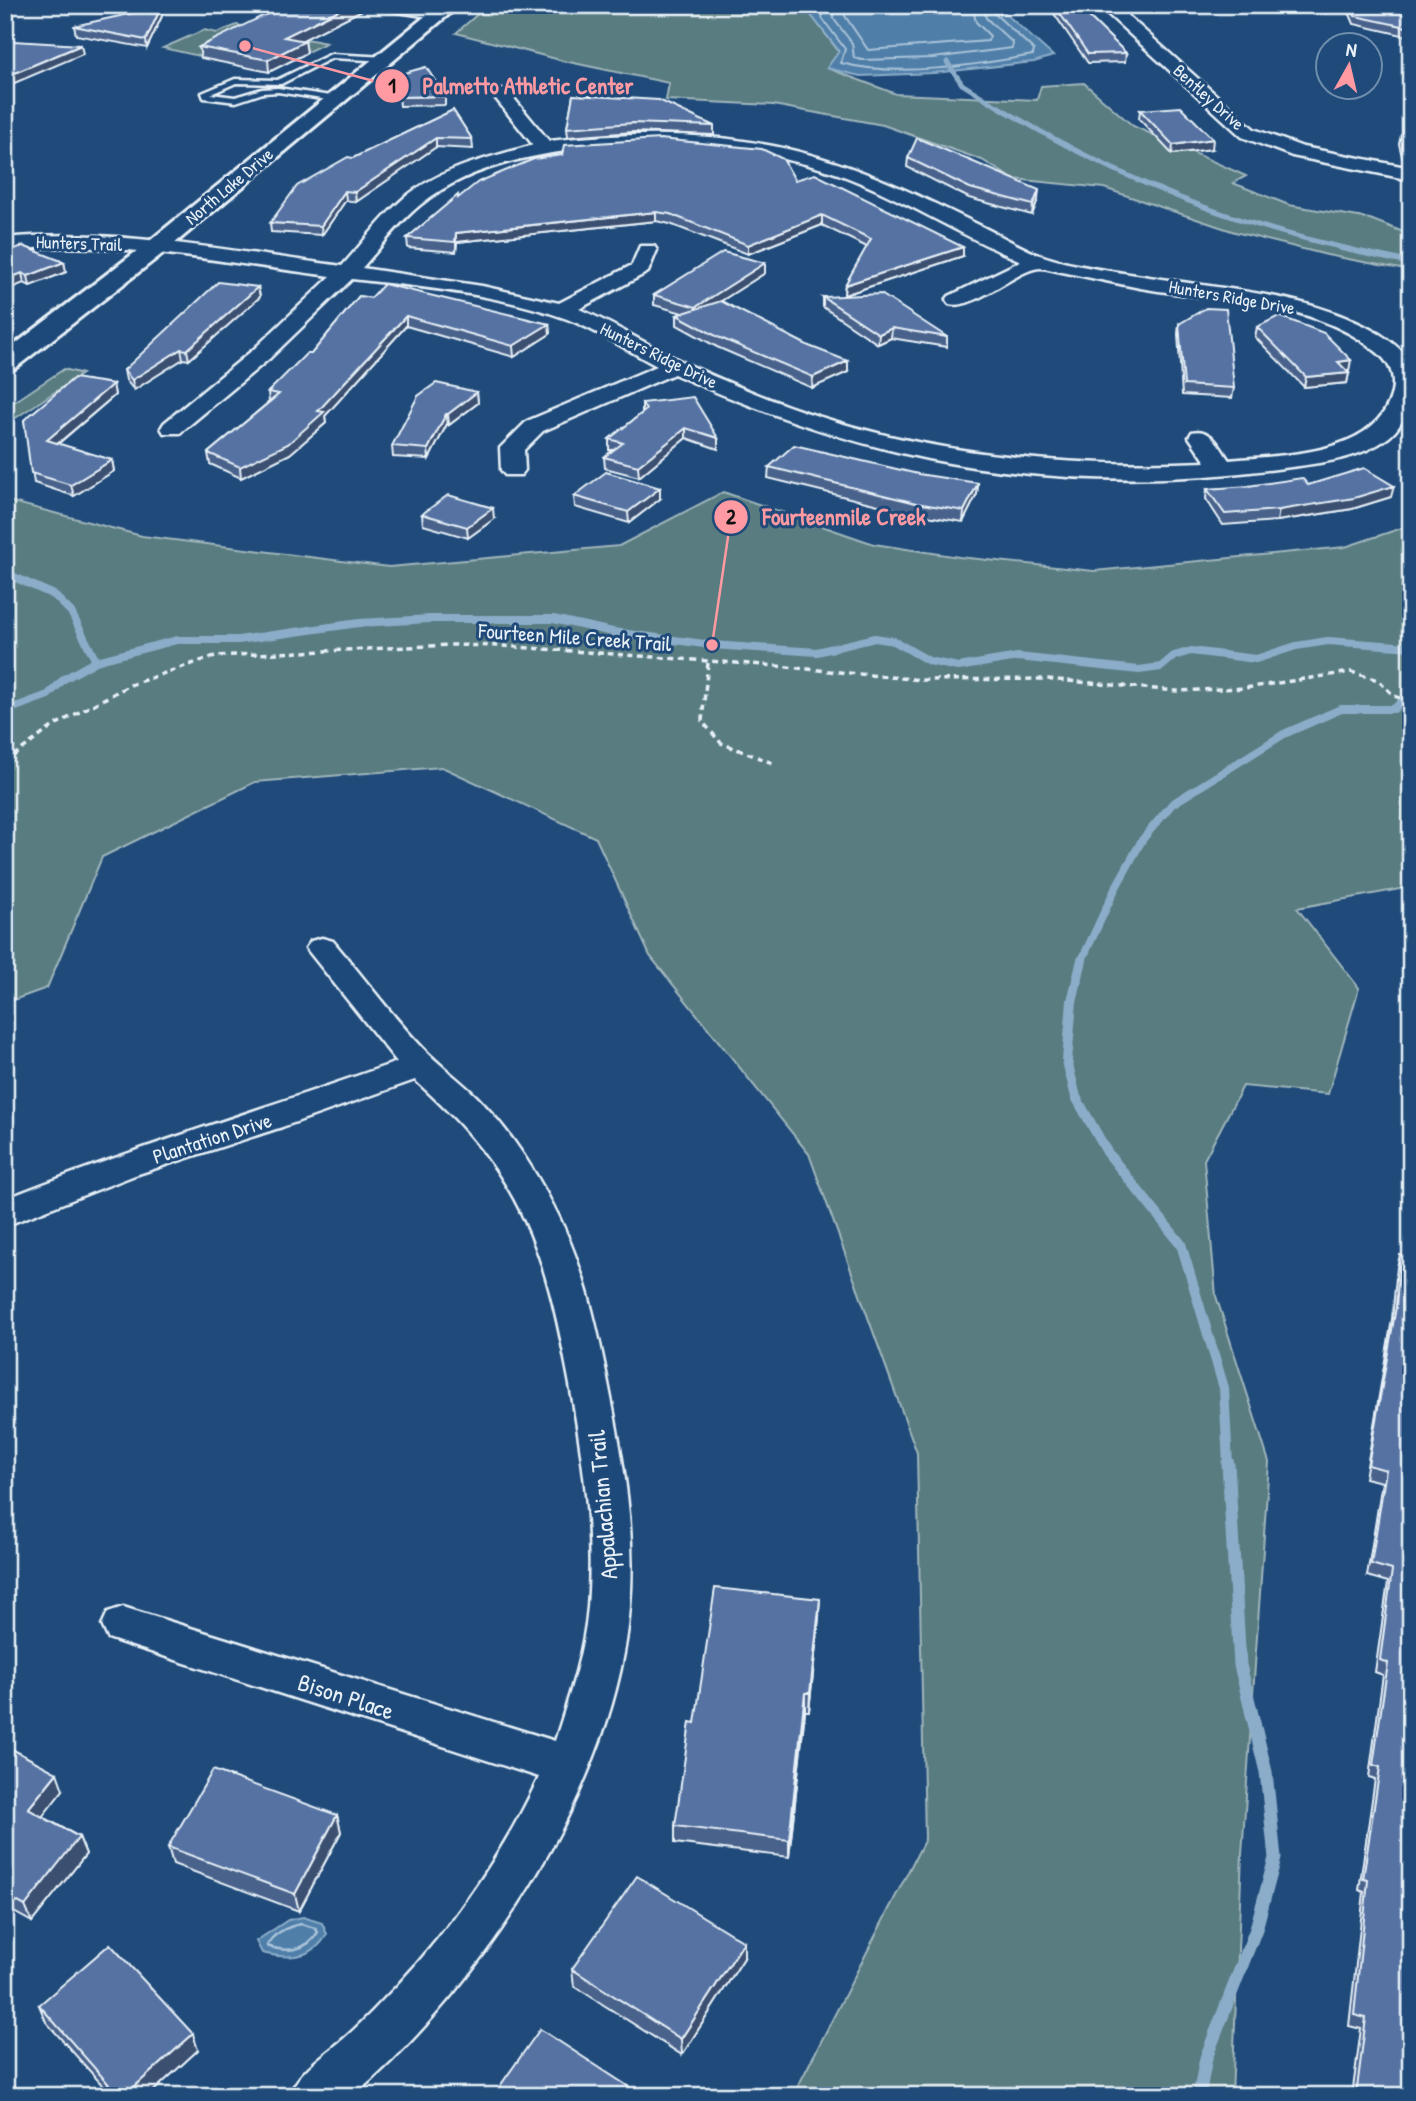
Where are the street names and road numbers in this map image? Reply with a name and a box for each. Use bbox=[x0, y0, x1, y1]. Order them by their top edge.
street label: Bentley Drive bbox=[1168, 58, 1250, 136]
street label: North Lake Drive bbox=[180, 142, 278, 230]
street label: Hunters Trail bbox=[35, 229, 123, 257]
street label: Hunters Ridge Drive bbox=[1167, 274, 1297, 320]
street label: Hunters Ridge Drive bbox=[596, 316, 722, 394]
street label: Fourteen Mile Creek Trail bbox=[477, 616, 673, 658]
street label: Plantation Drive bbox=[149, 1105, 275, 1171]
street label: Appalachian Trail bbox=[579, 1428, 624, 1581]
street label: Bison Place bbox=[294, 1665, 398, 1727]

